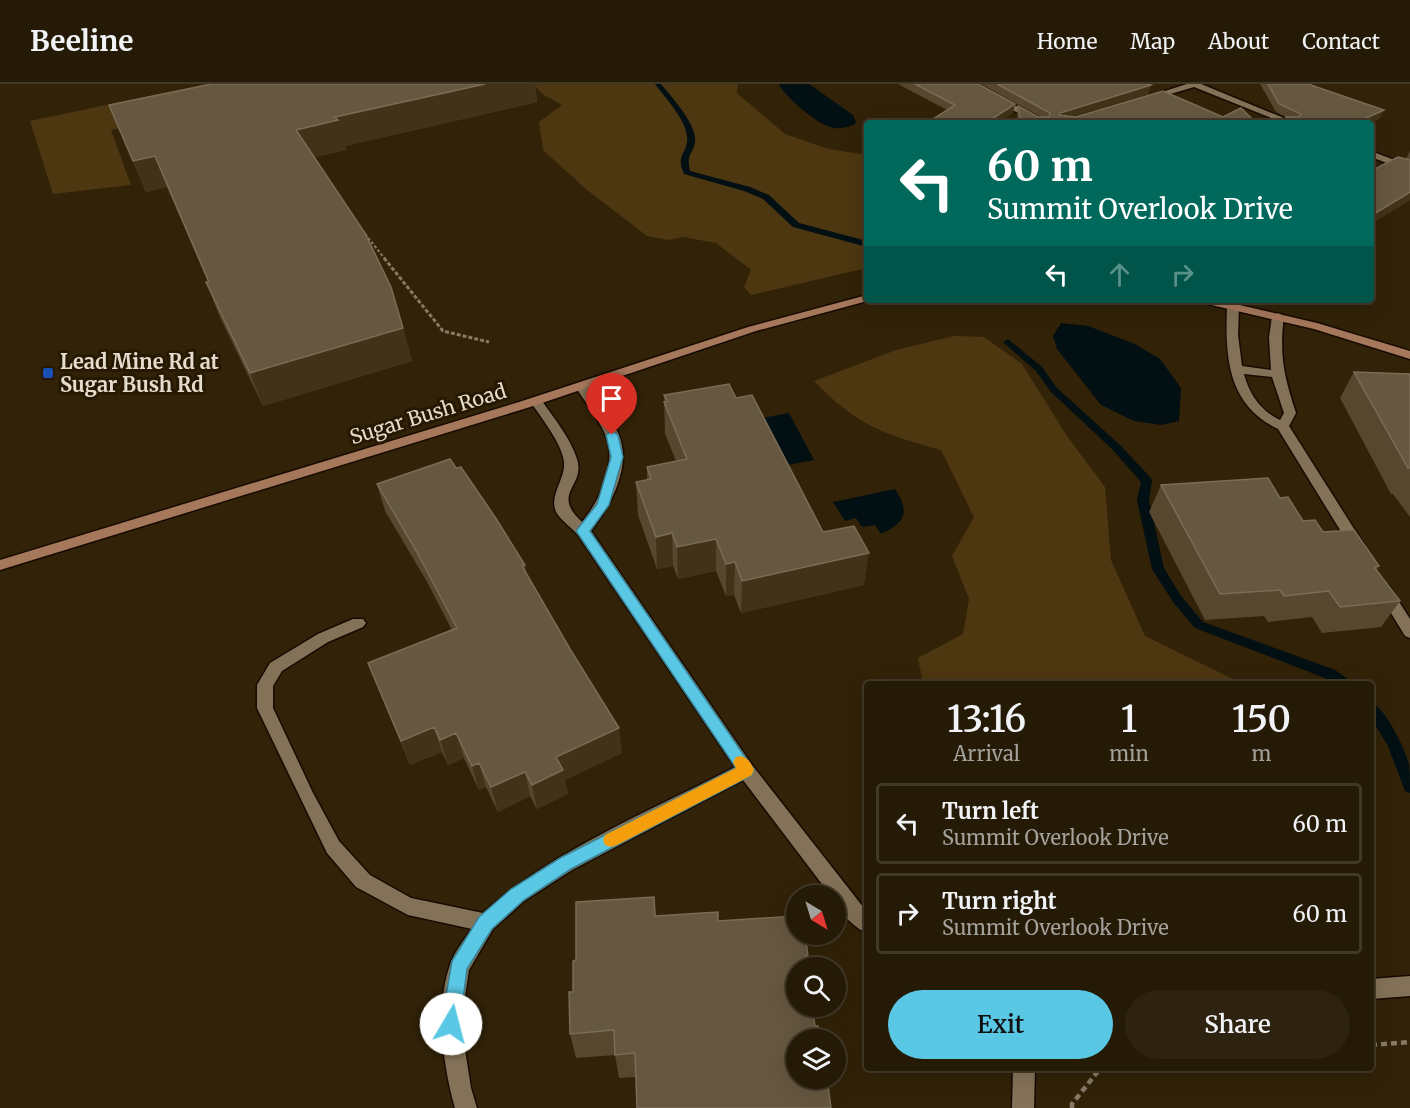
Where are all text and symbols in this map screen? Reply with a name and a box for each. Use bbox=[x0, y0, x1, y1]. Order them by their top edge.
text: Beeline bbox=[30, 23, 133, 59]
text: Home bbox=[1037, 28, 1097, 55]
text: Map bbox=[1130, 28, 1175, 55]
text: About bbox=[1208, 28, 1269, 55]
text: Contact bbox=[1302, 28, 1380, 55]
text: 60 m bbox=[987, 140, 1093, 192]
icon: left bbox=[888, 144, 966, 222]
text: Summit Overlook Drive bbox=[987, 192, 1293, 226]
icon: left bbox=[1040, 258, 1073, 291]
icon: ahead bbox=[1103, 258, 1136, 291]
icon: right bbox=[1166, 258, 1199, 291]
place label: Lead Mine Rd at Sugar Bush Rd bbox=[60, 349, 219, 397]
marker: Lead Mine Rd at Sugar Bush Rd bbox=[41, 366, 55, 380]
pin bbox=[586, 373, 637, 435]
street label: Sugar Bush Road bbox=[347, 378, 509, 449]
icon: arrive bbox=[595, 382, 628, 415]
text: 13:16 bbox=[947, 697, 1026, 742]
text: 1 bbox=[1121, 697, 1137, 742]
text: 150 bbox=[1232, 697, 1291, 742]
text: Arrival bbox=[953, 741, 1020, 766]
text: min bbox=[1109, 741, 1149, 766]
text: m bbox=[1251, 741, 1271, 766]
text: Turn left bbox=[942, 797, 1039, 825]
icon: left bbox=[891, 807, 924, 840]
text: 60 m bbox=[1293, 810, 1347, 838]
text: Summit Overlook Drive bbox=[942, 825, 1169, 850]
north arrow bbox=[786, 885, 846, 945]
map controls bbox=[786, 885, 846, 1089]
text: Turn right bbox=[942, 887, 1056, 915]
icon: right bbox=[891, 897, 924, 930]
text: 60 m bbox=[1293, 900, 1347, 928]
text: Summit Overlook Drive bbox=[942, 915, 1169, 940]
button: search bbox=[786, 957, 846, 1017]
button: Exit bbox=[888, 990, 1113, 1059]
button: Share bbox=[1125, 990, 1350, 1059]
position arrow bbox=[419, 992, 483, 1056]
button: layers bbox=[786, 1029, 846, 1089]

